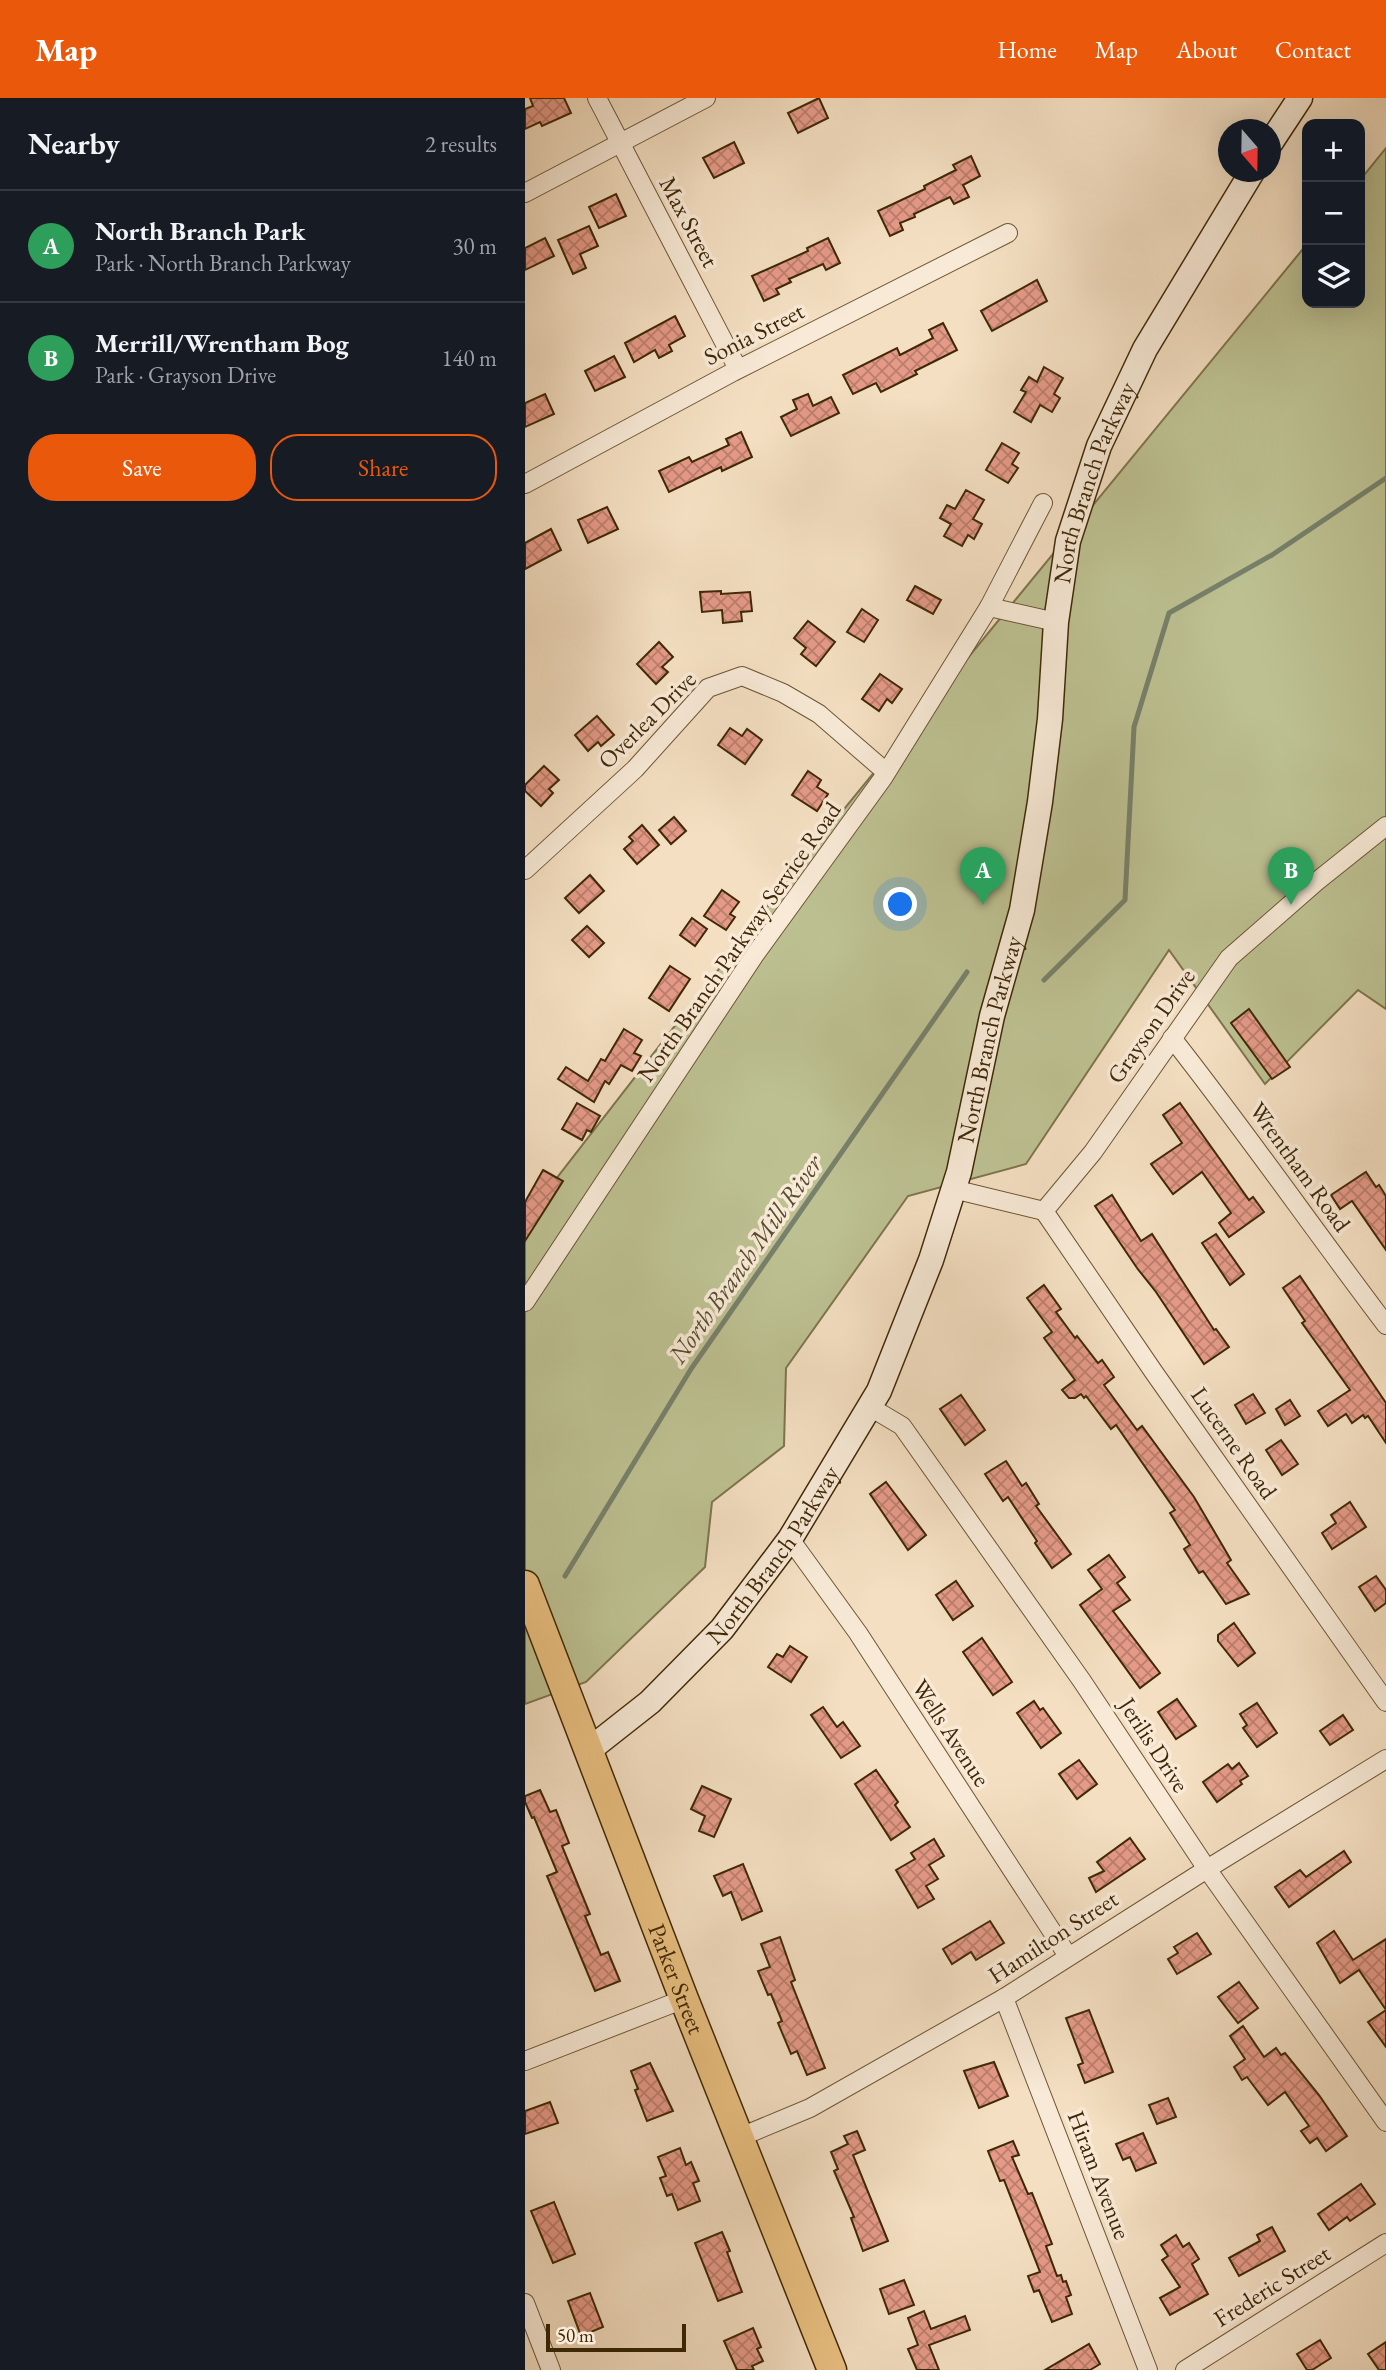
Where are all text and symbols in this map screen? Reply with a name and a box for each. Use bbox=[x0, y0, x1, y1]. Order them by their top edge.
text: Map bbox=[35, 28, 97, 71]
text: Home bbox=[997, 34, 1057, 65]
text: Map bbox=[1095, 34, 1138, 65]
text: About bbox=[1176, 34, 1237, 65]
text: Contact bbox=[1275, 34, 1351, 65]
north arrow bbox=[1218, 119, 1281, 182]
map controls bbox=[1302, 119, 1365, 308]
button: + bbox=[1302, 119, 1365, 182]
text: Nearby bbox=[28, 124, 120, 163]
text: 2 results bbox=[425, 129, 497, 159]
street label: Max Street bbox=[653, 171, 726, 273]
button: − bbox=[1302, 182, 1365, 245]
text: North Branch Park bbox=[95, 214, 305, 248]
text: A bbox=[43, 231, 59, 261]
text: 30 m bbox=[452, 231, 497, 261]
button: layers bbox=[1302, 245, 1365, 308]
text: Park · North Branch Parkway bbox=[95, 248, 351, 278]
street label: Sonia Street bbox=[698, 295, 810, 372]
text: Merrill/Wrentham Bog bbox=[95, 326, 349, 360]
text: B bbox=[44, 343, 58, 373]
text: 140 m bbox=[441, 343, 497, 373]
text: Park · Grayson Drive bbox=[95, 360, 276, 390]
street label: North Branch Parkway bbox=[1046, 376, 1142, 585]
button: Save bbox=[28, 434, 256, 501]
button: Share bbox=[270, 434, 497, 501]
street label: Overlea Drive bbox=[591, 664, 702, 775]
street label: North Branch Parkway Service Road bbox=[630, 795, 848, 1088]
pin: A bbox=[960, 847, 1006, 905]
pin: B bbox=[1268, 847, 1314, 905]
your location bbox=[883, 887, 917, 921]
street label: North Branch Parkway bbox=[950, 932, 1029, 1146]
street label: Grayson Drive bbox=[1100, 962, 1202, 1089]
street label: Wrentham Road bbox=[1243, 1096, 1358, 1238]
water label: North Branch Mill River bbox=[660, 1147, 830, 1371]
street label: Lucerne Road bbox=[1184, 1380, 1285, 1506]
street label: North Branch Parkway bbox=[699, 1459, 846, 1651]
street label: Wells Avenue bbox=[905, 1673, 998, 1792]
street label: Jerilis Drive bbox=[1111, 1690, 1197, 1798]
street label: Hamilton Street bbox=[982, 1883, 1124, 1990]
street label: Parker Street bbox=[642, 1919, 713, 2039]
street label: Hiram Avenue bbox=[1061, 2106, 1138, 2244]
street label: Frederic Street bbox=[1207, 2237, 1336, 2334]
scale bar bbox=[546, 2321, 686, 2353]
text: 50 m bbox=[557, 2323, 594, 2348]

